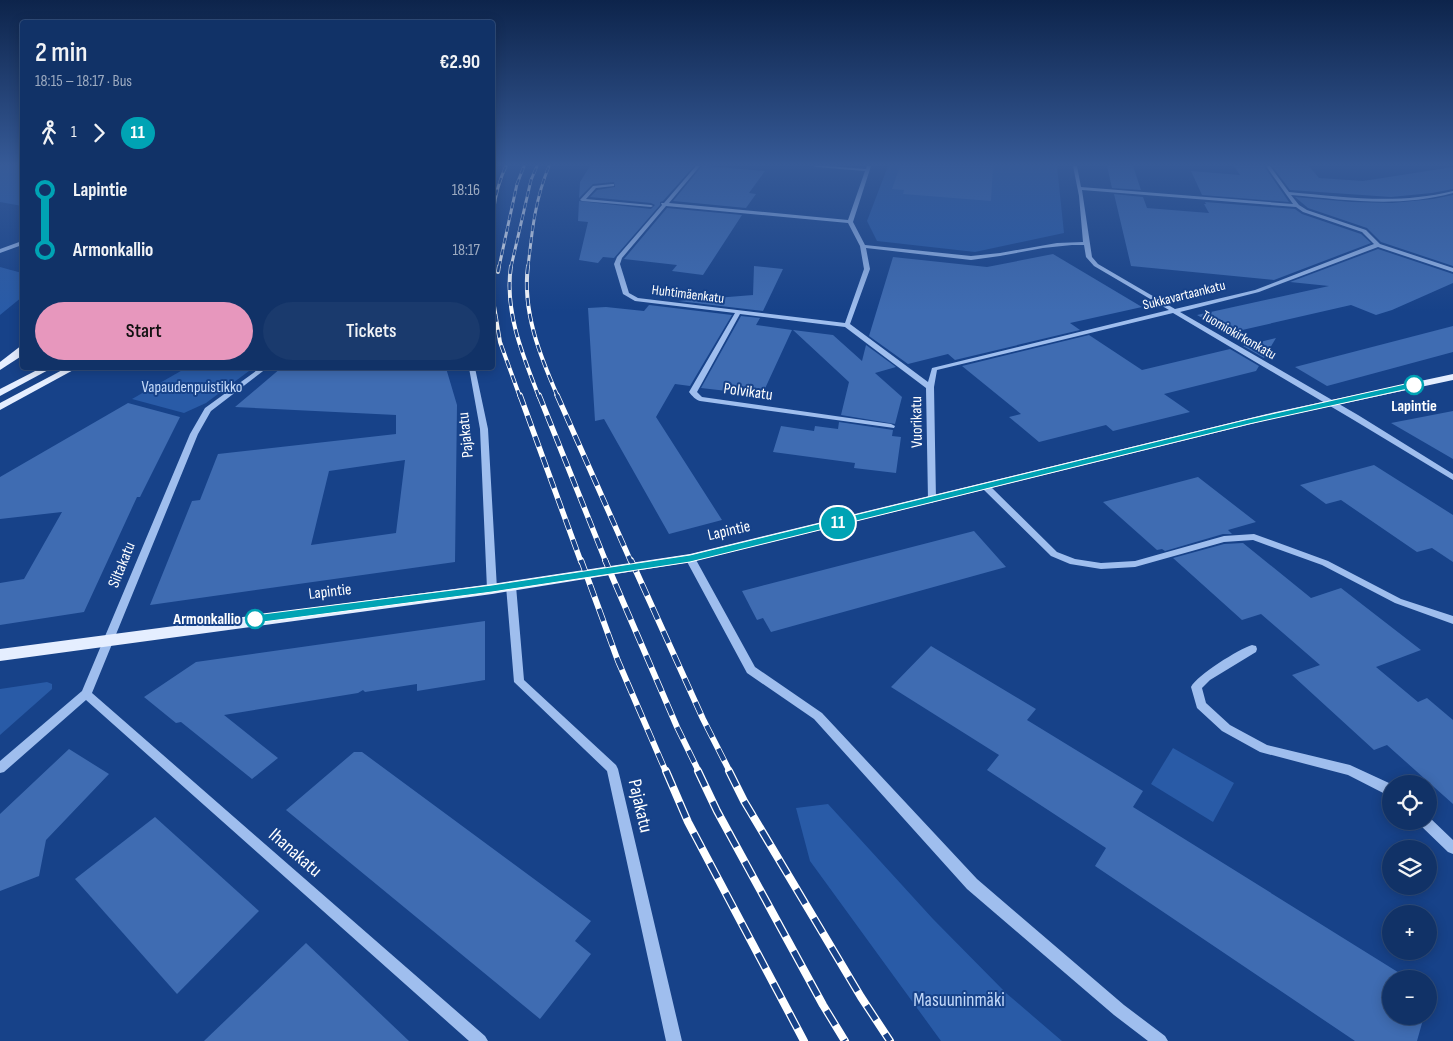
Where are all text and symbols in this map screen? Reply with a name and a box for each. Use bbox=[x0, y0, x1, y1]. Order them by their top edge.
text: 2 min bbox=[35, 36, 87, 69]
text: €2.90 bbox=[440, 51, 480, 74]
text: 18:15 – 18:17 · Bus bbox=[35, 72, 132, 91]
icon: walk bbox=[35, 119, 63, 147]
icon: forward bbox=[85, 119, 113, 147]
text: 11 bbox=[131, 122, 145, 143]
text: 1 bbox=[71, 123, 77, 142]
text: Lapintie bbox=[73, 179, 127, 202]
text: 18:16 bbox=[452, 181, 480, 200]
text: Armonkallio bbox=[73, 239, 153, 262]
text: 18:17 bbox=[452, 241, 480, 260]
street label: Sukkavartaankatu bbox=[1141, 277, 1227, 313]
street label: Huhtimäenkatu bbox=[651, 281, 725, 307]
button: Start bbox=[35, 302, 253, 360]
button: Tickets bbox=[263, 302, 480, 360]
street label: Tuomiokirkonkatu bbox=[1199, 307, 1280, 363]
marker: Lapintie bbox=[1404, 375, 1424, 395]
park label: Vapaudenpuistikko bbox=[142, 378, 242, 397]
street label: Polvikatu bbox=[722, 379, 774, 405]
street label: Vuorikatu bbox=[907, 396, 927, 448]
place label: Lapintie bbox=[1391, 397, 1437, 416]
street label: Pajakatu bbox=[454, 411, 478, 459]
line badge: 11 bbox=[816, 507, 860, 539]
text: 11 bbox=[831, 512, 845, 533]
street label: Lapintie bbox=[706, 517, 752, 545]
street label: Siltakatu bbox=[104, 539, 140, 591]
street label: Lapintie bbox=[308, 580, 352, 604]
marker: Armonkallio bbox=[245, 609, 265, 629]
place label: Armonkallio bbox=[172, 610, 241, 629]
map controls bbox=[1382, 775, 1437, 1025]
button: locate bbox=[1382, 775, 1437, 830]
street label: Pajakatu bbox=[623, 777, 657, 835]
street label: Ihanakatu bbox=[264, 824, 326, 882]
button: layers bbox=[1382, 840, 1437, 895]
button: + bbox=[1382, 905, 1437, 960]
button: − bbox=[1382, 970, 1437, 1025]
park label: Masuuninmäki bbox=[913, 989, 1005, 1012]

